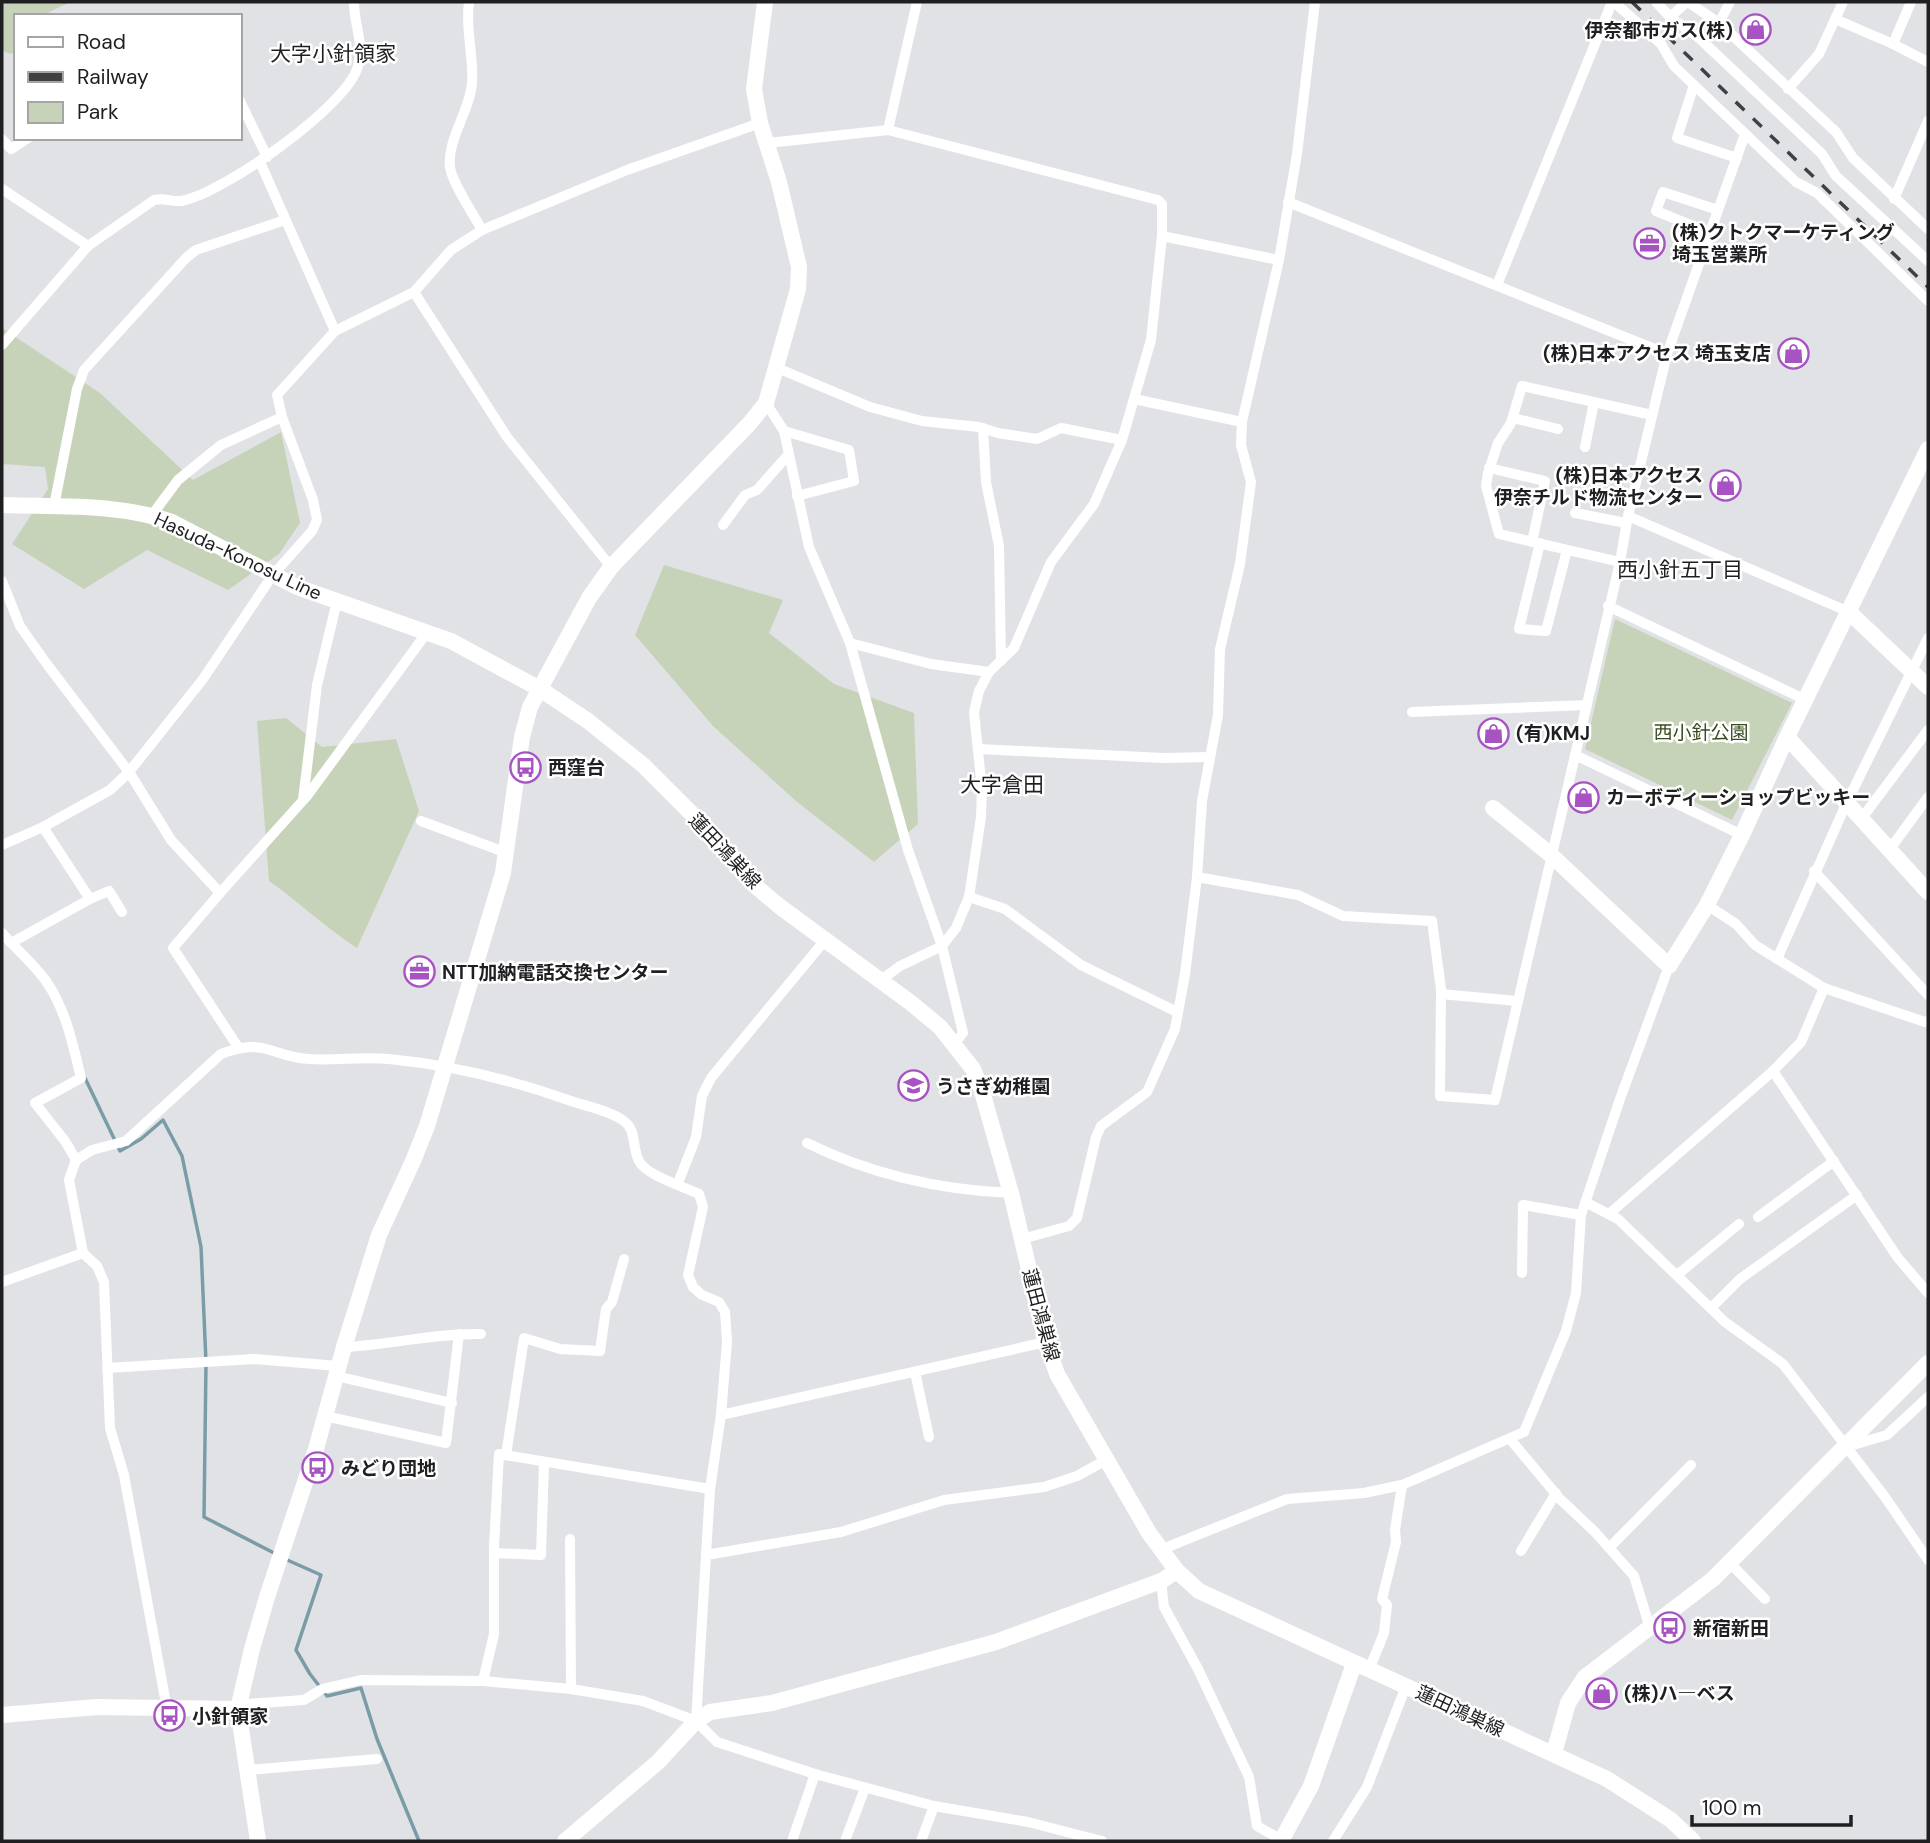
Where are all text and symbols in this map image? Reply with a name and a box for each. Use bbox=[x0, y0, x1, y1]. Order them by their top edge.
shop icon: 伊奈都市ガス(株) bbox=[1739, 13, 1773, 47]
legend bbox=[14, 14, 242, 140]
place label: 伊奈都市ガス(株) bbox=[1585, 18, 1733, 43]
text: Road bbox=[77, 28, 126, 56]
district label: 大字小針領家 bbox=[270, 40, 396, 68]
text: Railway bbox=[77, 63, 149, 91]
text: Park bbox=[77, 98, 119, 126]
place label: (株)クトクマーケティング 埼玉営業所 bbox=[1672, 220, 1895, 267]
office icon: (株)クトクマーケティング 埼玉営業所 bbox=[1632, 226, 1666, 260]
shop icon: (株)日本アクセス 埼玉支店 bbox=[1777, 336, 1811, 370]
place label: (株)日本アクセス 埼玉支店 bbox=[1543, 341, 1771, 366]
place label: (株)日本アクセス 伊奈チルド物流センター bbox=[1494, 463, 1703, 510]
shop icon: (株)日本アクセス 伊奈チルド物流センター bbox=[1709, 469, 1743, 503]
street label: Hasuda-Konosu Line bbox=[150, 506, 326, 606]
district label: 西小針五丁目 bbox=[1617, 556, 1743, 584]
shop icon: (有)KMJ bbox=[1476, 716, 1510, 750]
park label: 西小針公園 bbox=[1653, 720, 1749, 745]
place label: (有)KMJ bbox=[1516, 721, 1590, 746]
bus stop icon: 西窪台 bbox=[508, 750, 542, 784]
place label: 西窪台 bbox=[548, 755, 605, 780]
district label: 大字倉田 bbox=[960, 771, 1044, 799]
shop icon: カーボディーショップビッキー bbox=[1566, 780, 1600, 814]
place label: カーボディーショップビッキー bbox=[1606, 785, 1870, 810]
street label: 蓮田鴻巣線 bbox=[683, 808, 767, 894]
office icon: NTT加納電話交換センター bbox=[402, 955, 436, 989]
place label: NTT加納電話交換センター bbox=[442, 960, 669, 985]
school or university icon: うさぎ幼稚園 bbox=[896, 1069, 930, 1103]
place label: うさぎ幼稚園 bbox=[936, 1074, 1050, 1099]
street label: 蓮田鴻巣線 bbox=[1017, 1266, 1065, 1364]
bus stop icon: みどり団地 bbox=[301, 1451, 335, 1485]
place label: みどり団地 bbox=[341, 1456, 436, 1481]
bus stop icon: 新宿新田 bbox=[1653, 1611, 1687, 1645]
place label: 新宿新田 bbox=[1693, 1616, 1769, 1641]
shop icon: (株)ハ―ベス bbox=[1584, 1676, 1618, 1710]
street label: 蓮田鴻巣線 bbox=[1412, 1680, 1508, 1742]
place label: (株)ハ―ベス bbox=[1624, 1681, 1735, 1706]
bus stop icon: 小針領家 bbox=[152, 1699, 186, 1733]
place label: 小針領家 bbox=[192, 1704, 268, 1729]
scale bar bbox=[1692, 1784, 1851, 1828]
text: 100 m bbox=[1702, 1794, 1762, 1822]

